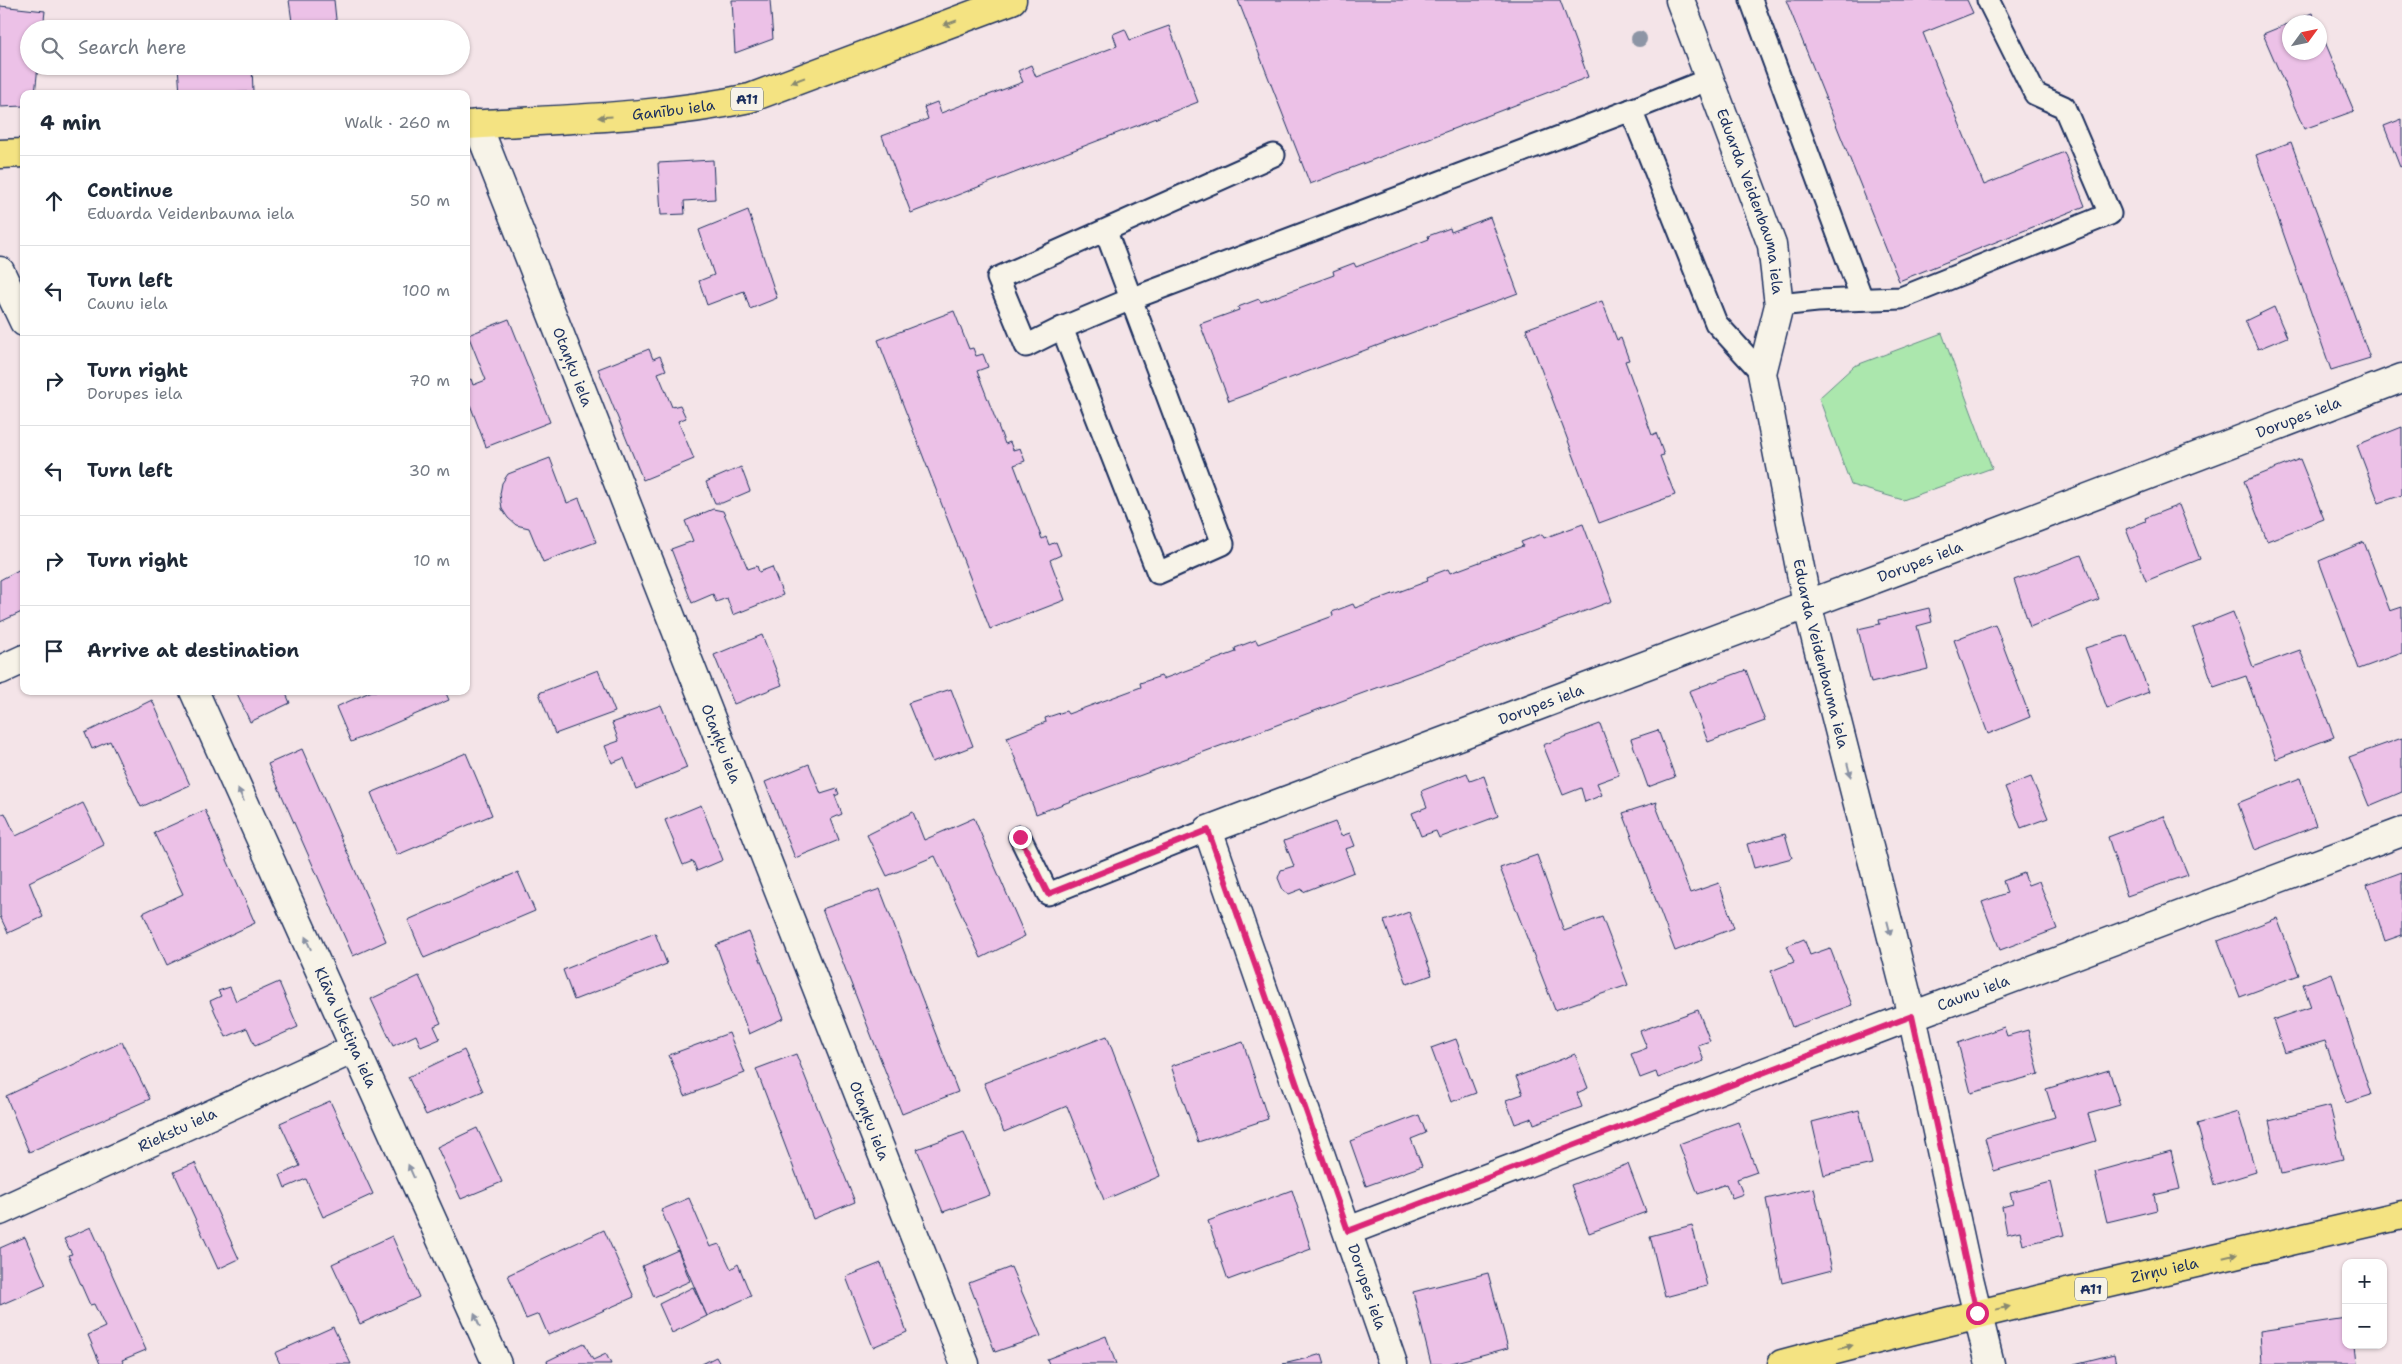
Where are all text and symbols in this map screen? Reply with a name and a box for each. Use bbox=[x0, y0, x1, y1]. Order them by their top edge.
north arrow bbox=[2282, 15, 2327, 60]
one-way arrow bbox=[942, 19, 957, 27]
search box bbox=[20, 20, 470, 75]
icon: search bbox=[38, 34, 66, 62]
text: Search here bbox=[78, 35, 187, 60]
one-way arrow bbox=[790, 76, 805, 84]
road number: A11 bbox=[731, 88, 763, 110]
street label: Ganību iela bbox=[631, 95, 717, 125]
street label: Eduarda Veidenbauma iela bbox=[1712, 106, 1788, 296]
text: 4 min bbox=[40, 109, 101, 137]
text: Walk · 260 m bbox=[344, 112, 450, 133]
one-way arrow bbox=[597, 113, 613, 121]
text: Continue bbox=[87, 178, 173, 203]
icon: ahead bbox=[40, 187, 68, 215]
text: 50 m bbox=[410, 190, 450, 211]
text: Eduarda Veidenbauma iela bbox=[87, 203, 294, 224]
text: Turn left bbox=[87, 268, 173, 293]
icon: left bbox=[40, 277, 68, 305]
text: 100 m bbox=[402, 280, 450, 301]
text: Caunu iela bbox=[87, 293, 168, 314]
street label: Otaņķu iela bbox=[548, 324, 597, 410]
text: Turn right bbox=[87, 358, 188, 383]
icon: right bbox=[40, 367, 68, 395]
text: 70 m bbox=[409, 370, 450, 391]
text: Dorupes iela bbox=[87, 383, 182, 404]
street label: Dorupes iela bbox=[2253, 392, 2344, 443]
icon: left bbox=[40, 457, 68, 485]
text: Turn left bbox=[87, 458, 173, 483]
text: 30 m bbox=[409, 460, 450, 481]
street label: Dorupes iela bbox=[1875, 536, 1966, 587]
icon: right bbox=[40, 547, 68, 575]
text: Turn right bbox=[87, 548, 188, 573]
text: 10 m bbox=[413, 550, 450, 571]
street label: Eduarda Veidenbauma iela bbox=[1788, 557, 1854, 751]
icon: arrive bbox=[40, 637, 68, 665]
text: Arrive at destination bbox=[87, 638, 299, 663]
street label: Dorupes iela bbox=[1496, 679, 1587, 730]
street label: Otaņķu iela bbox=[696, 701, 746, 787]
one-way arrow bbox=[1845, 763, 1853, 778]
one-way arrow bbox=[236, 788, 244, 802]
route end bbox=[1009, 826, 1032, 849]
one-way arrow bbox=[1885, 920, 1893, 935]
one-way arrow bbox=[303, 936, 311, 950]
street label: Klāva Ukstiņa iela bbox=[310, 964, 382, 1092]
street label: Caunu iela bbox=[1934, 970, 2013, 1016]
street label: Otaņķu iela bbox=[845, 1078, 894, 1164]
street label: Riekstu iela bbox=[135, 1103, 220, 1156]
one-way arrow bbox=[406, 1164, 414, 1178]
street label: Dorupes iela bbox=[1343, 1241, 1391, 1333]
one-way arrow bbox=[2222, 1252, 2237, 1260]
street label: Zirņu iela bbox=[2129, 1253, 2201, 1288]
map controls bbox=[2342, 1259, 2387, 1349]
button: + bbox=[2342, 1259, 2387, 1304]
road number: A11 bbox=[2075, 1278, 2107, 1300]
route start bbox=[1966, 1302, 1989, 1325]
one-way arrow bbox=[1996, 1303, 2012, 1311]
button: − bbox=[2342, 1304, 2387, 1349]
one-way arrow bbox=[473, 1312, 481, 1327]
one-way arrow bbox=[1838, 1343, 1853, 1351]

